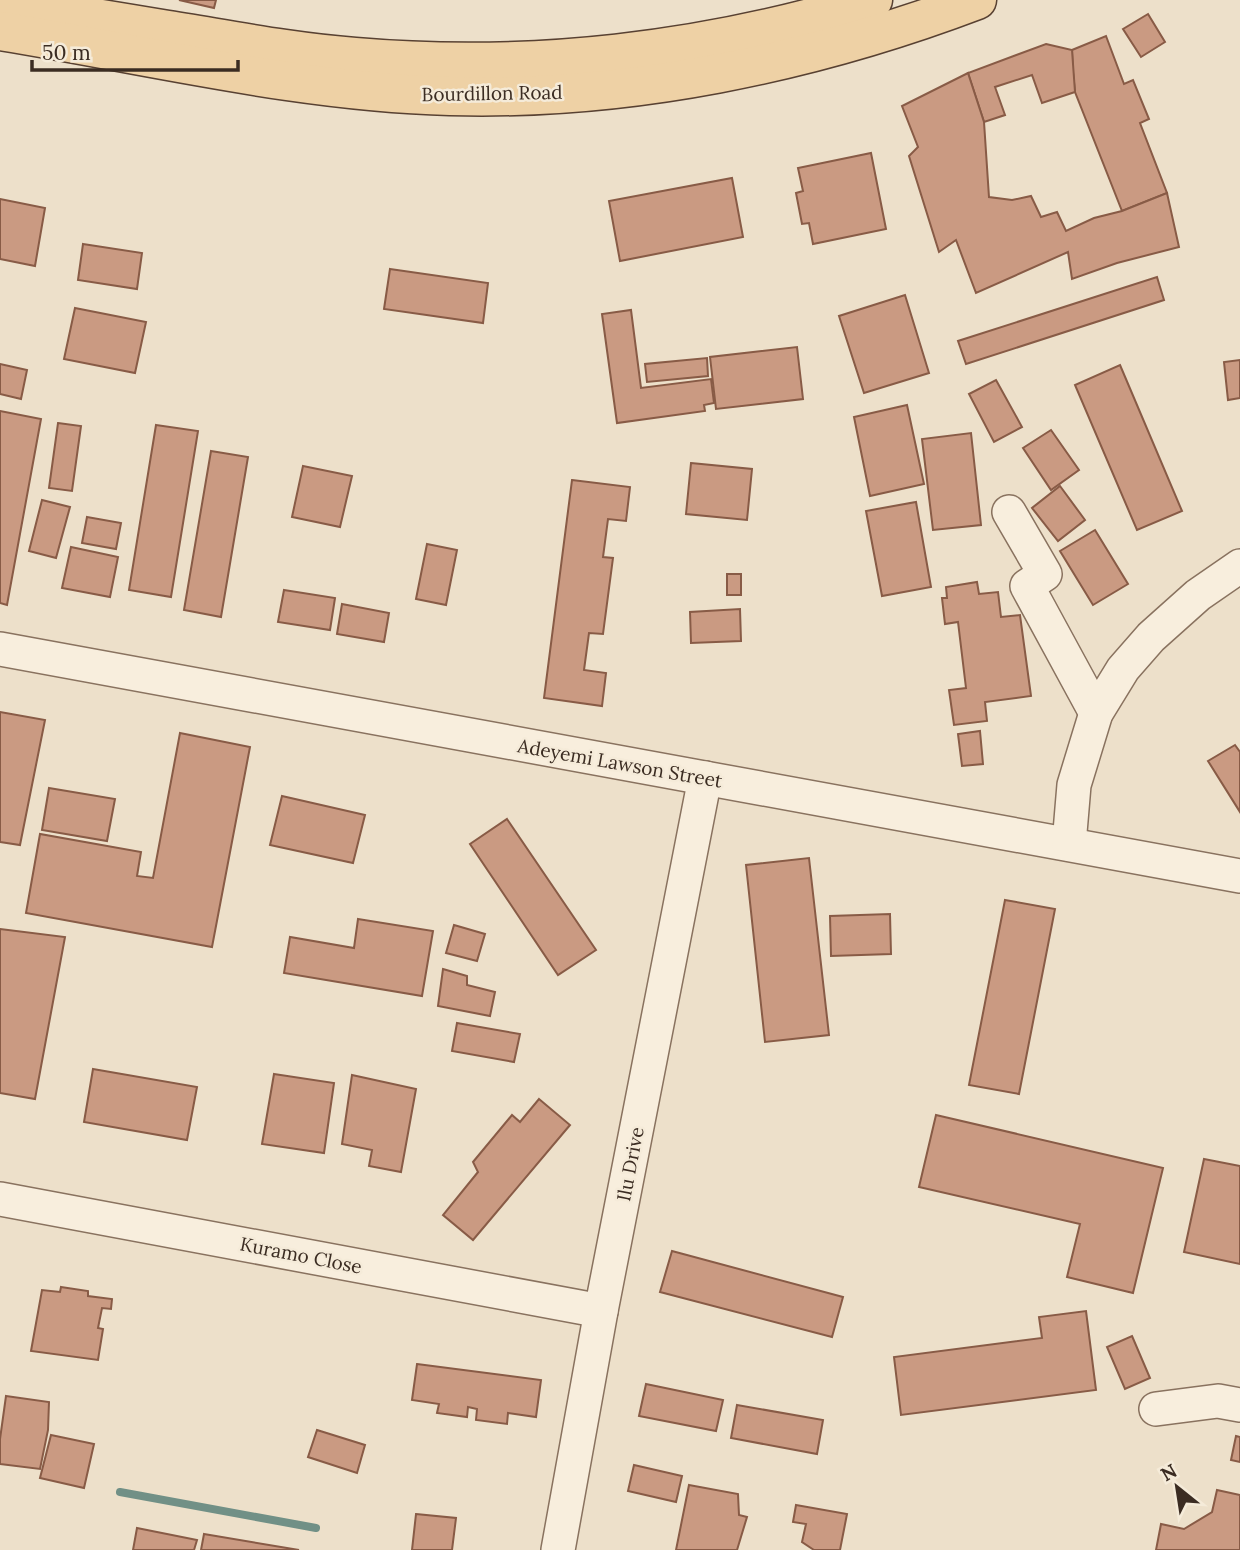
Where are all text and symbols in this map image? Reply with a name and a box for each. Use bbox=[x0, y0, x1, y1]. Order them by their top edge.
scale bar bbox=[32, 28, 238, 72]
text: 50 m bbox=[42, 39, 91, 66]
street label: Bourdillon Road bbox=[421, 80, 563, 106]
street label: Adeyemi Lawson Street bbox=[515, 733, 725, 793]
street label: Ilu Drive bbox=[611, 1125, 649, 1203]
street label: Kuramo Close bbox=[238, 1231, 364, 1279]
north arrow bbox=[1142, 1452, 1212, 1522]
text: N bbox=[1156, 1458, 1181, 1486]

